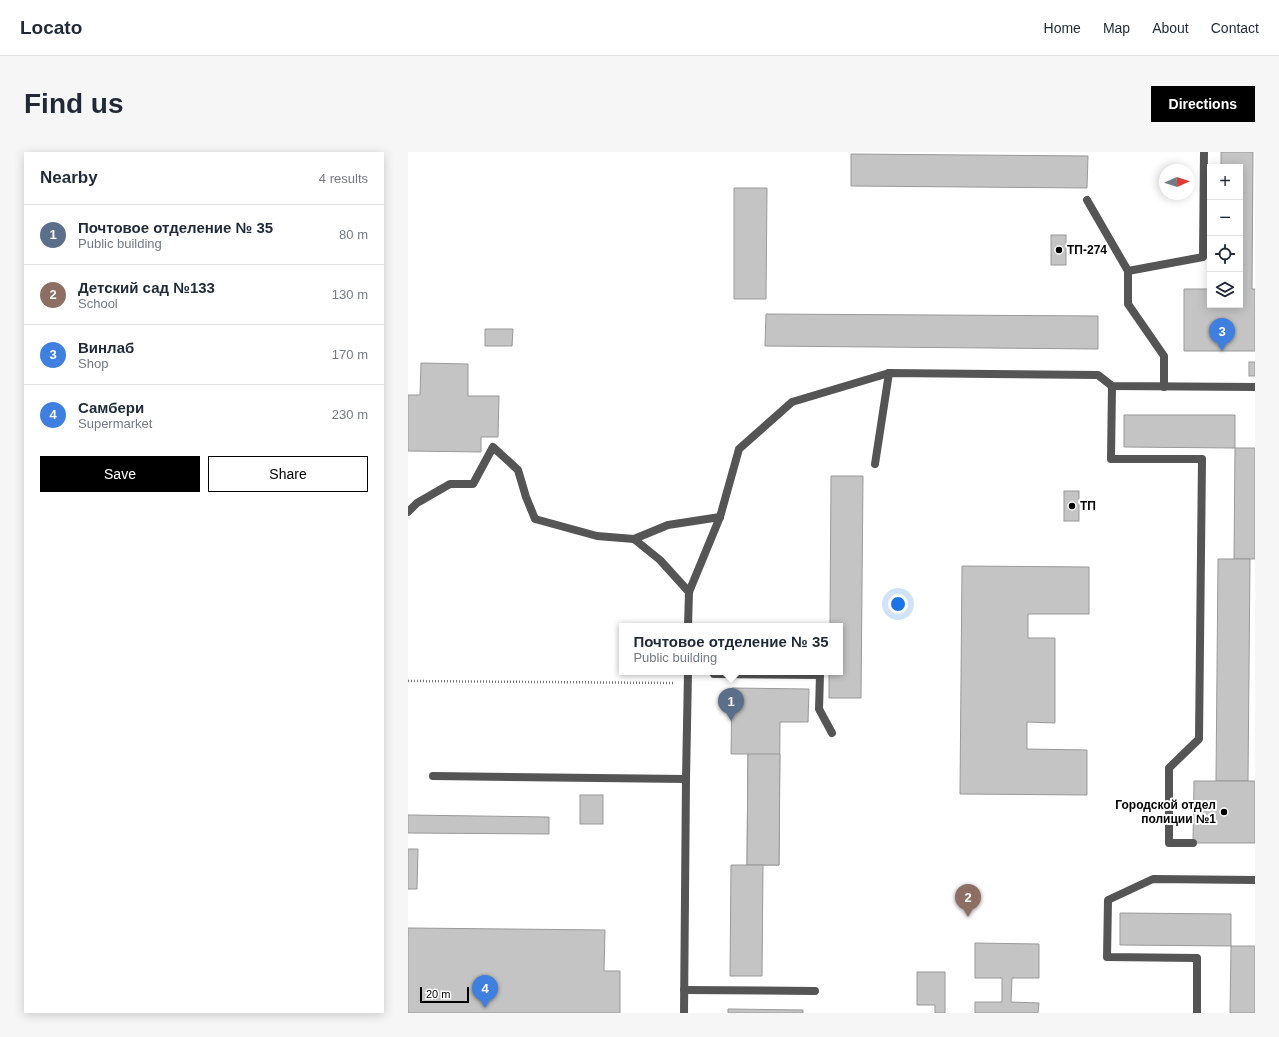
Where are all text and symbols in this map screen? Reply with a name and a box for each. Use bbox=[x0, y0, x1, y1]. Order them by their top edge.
text: Locato bbox=[20, 17, 82, 38]
text: Home bbox=[1044, 20, 1081, 36]
text: Map bbox=[1103, 20, 1130, 36]
text: About bbox=[1152, 20, 1189, 36]
text: Contact bbox=[1211, 20, 1259, 36]
button: Directions bbox=[1151, 86, 1255, 122]
text: Find us bbox=[24, 88, 124, 119]
north arrow bbox=[1159, 164, 1195, 200]
map controls bbox=[1207, 164, 1243, 308]
button: + bbox=[1207, 164, 1243, 200]
text: Nearby bbox=[40, 168, 98, 187]
text: 4 results bbox=[319, 171, 368, 186]
button: − bbox=[1207, 200, 1243, 236]
text: Почтовое отделение № 35 bbox=[78, 219, 273, 236]
text: 1 bbox=[49, 227, 57, 242]
text: 80 m bbox=[339, 227, 368, 242]
text: Public building bbox=[78, 236, 162, 251]
button: locate bbox=[1207, 236, 1243, 272]
place label: ТП-274 bbox=[1067, 243, 1107, 257]
marker: ТП-274 bbox=[1054, 245, 1064, 255]
button: layers bbox=[1207, 272, 1243, 308]
text: Детский сад №133 bbox=[78, 279, 215, 296]
text: 2 bbox=[49, 287, 57, 302]
text: 130 m bbox=[332, 287, 368, 302]
text: School bbox=[78, 296, 118, 311]
pin: 3 bbox=[1209, 318, 1235, 351]
text: Винлаб bbox=[78, 339, 134, 356]
text: 3 bbox=[49, 347, 57, 362]
text: 170 m bbox=[332, 347, 368, 362]
text: Shop bbox=[78, 356, 108, 371]
text: Самбери bbox=[78, 399, 144, 416]
text: 4 bbox=[49, 407, 57, 422]
text: 230 m bbox=[332, 407, 368, 422]
text: Supermarket bbox=[78, 416, 152, 431]
button: Save bbox=[40, 456, 200, 492]
button: Share bbox=[208, 456, 368, 492]
place label: ТП bbox=[1080, 499, 1096, 513]
marker: ТП bbox=[1067, 501, 1077, 511]
your location bbox=[888, 594, 908, 614]
popup bbox=[619, 623, 843, 675]
text: Почтовое отделение № 35 bbox=[633, 633, 829, 650]
text: Public building bbox=[633, 650, 717, 665]
pin: 1 bbox=[718, 688, 744, 721]
place label: Городской отдел полиции №1 bbox=[1115, 798, 1216, 826]
marker: Городской отдел полиции №1 bbox=[1219, 807, 1229, 817]
pin: 2 bbox=[955, 884, 981, 917]
pin: 4 bbox=[472, 975, 498, 1008]
scale bar bbox=[420, 985, 469, 1004]
text: 20 m bbox=[426, 988, 450, 1000]

